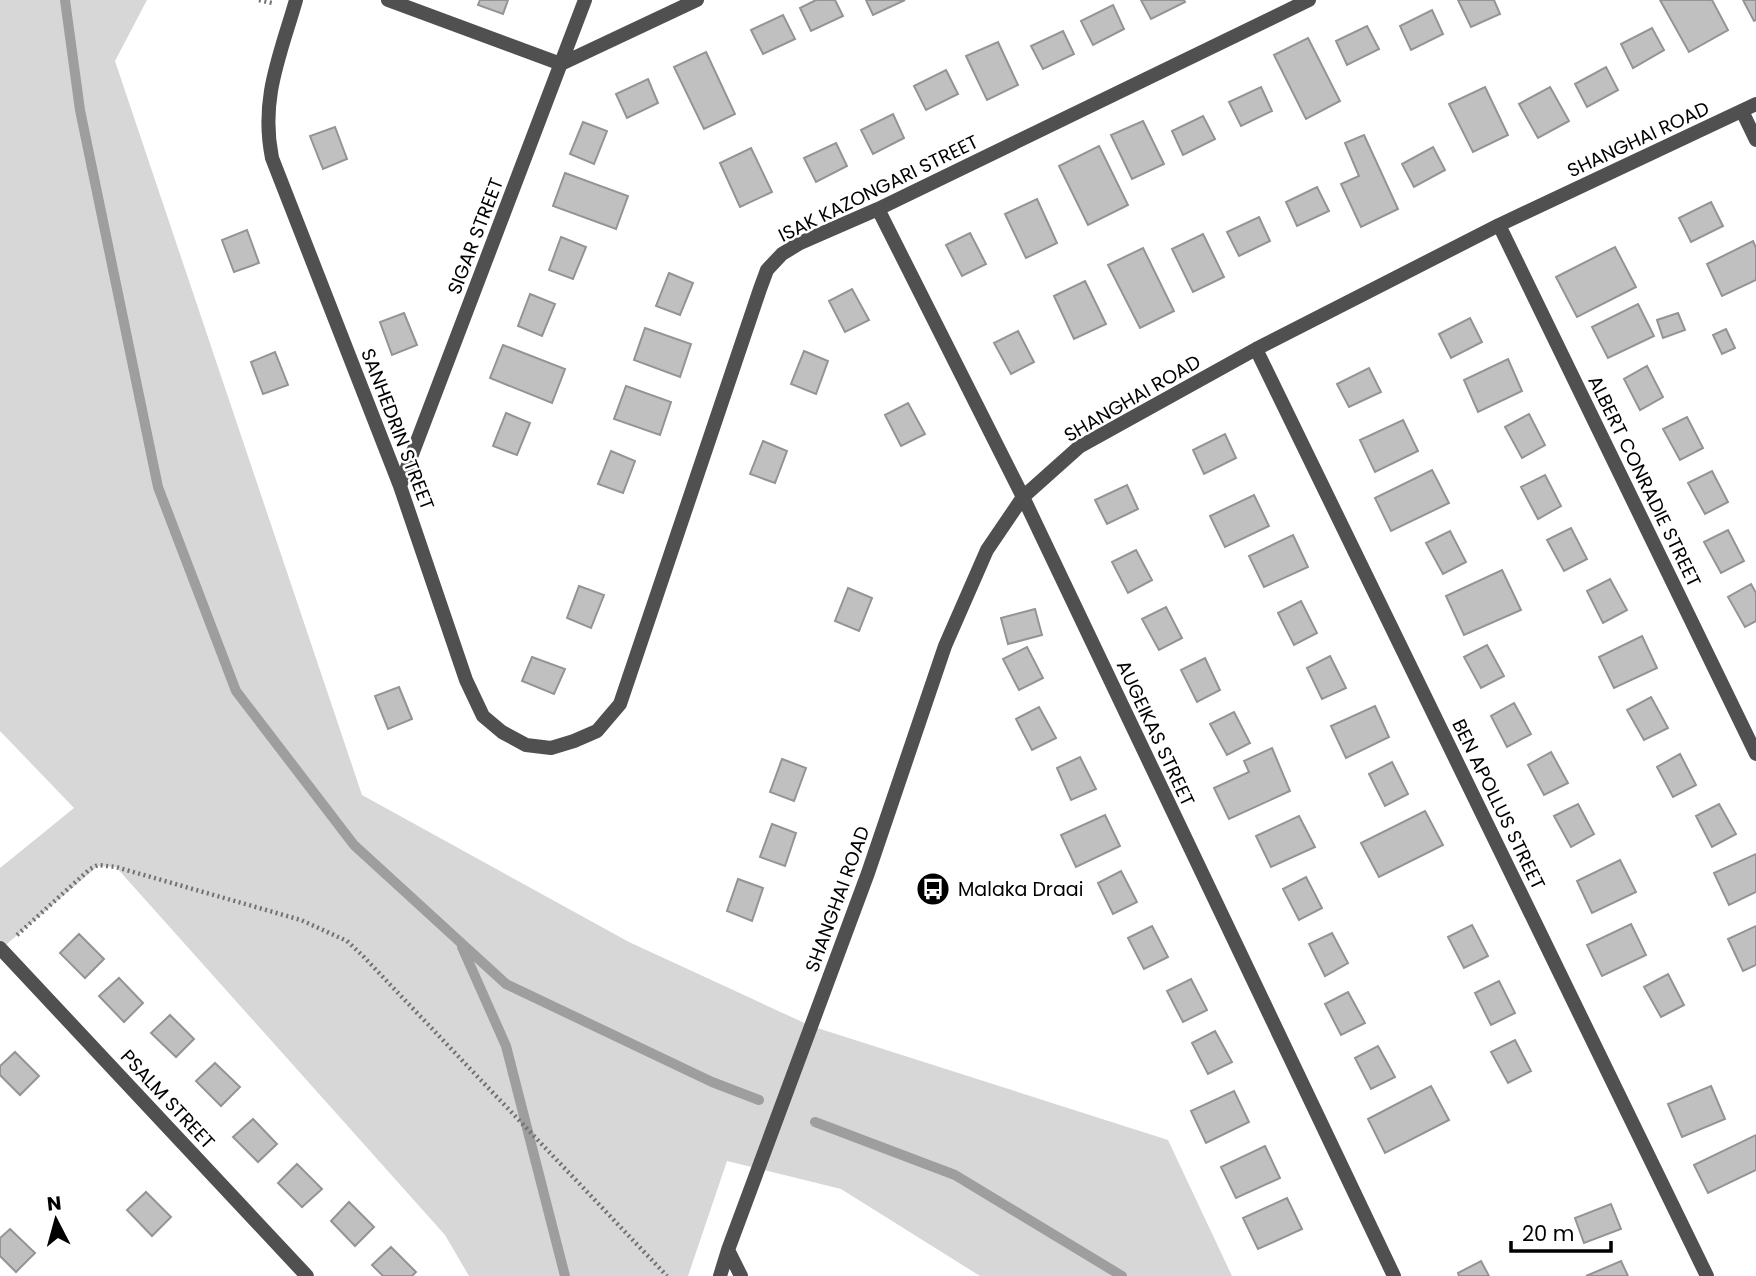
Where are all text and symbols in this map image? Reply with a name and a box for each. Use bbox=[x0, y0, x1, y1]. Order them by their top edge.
street label: SHANGHAI ROAD bbox=[1563, 95, 1714, 184]
street label: ISAK KAZONGARI STREET bbox=[774, 128, 983, 249]
street label: SIGAR STREET bbox=[441, 174, 510, 298]
street label: SANHEDRIN STREET bbox=[354, 344, 441, 514]
street label: SHANGHAI ROAD bbox=[1059, 348, 1206, 449]
street label: ALBERT CONRADIE STREET bbox=[1581, 371, 1708, 592]
street label: AUGEIKAS STREET bbox=[1110, 656, 1201, 811]
street label: BEN APOLLUS STREET bbox=[1445, 714, 1552, 894]
street label: SHANGHAI ROAD bbox=[799, 822, 876, 976]
bus stop icon: Malaka Draai bbox=[914, 870, 952, 908]
place label: Malaka Draai bbox=[958, 876, 1083, 903]
street label: PSALM STREET bbox=[114, 1044, 221, 1155]
north arrow bbox=[21, 1185, 91, 1255]
text: N bbox=[46, 1189, 63, 1218]
scale bar bbox=[1511, 1210, 1611, 1254]
text: 20 m bbox=[1522, 1219, 1575, 1248]

